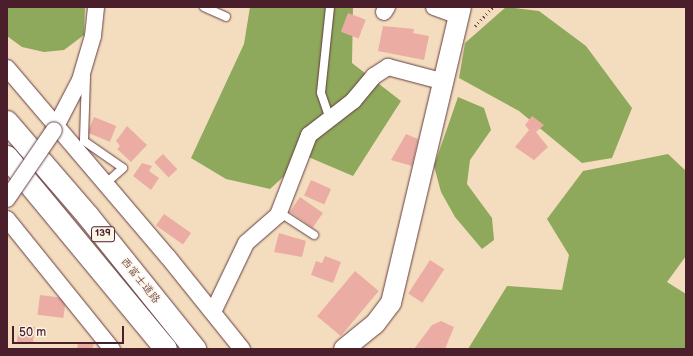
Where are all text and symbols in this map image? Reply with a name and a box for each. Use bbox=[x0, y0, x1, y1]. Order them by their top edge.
road number: 139 bbox=[91, 226, 115, 242]
street label: 西富士道路 bbox=[118, 255, 162, 307]
scale bar bbox=[14, 318, 126, 344]
text: 50 m bbox=[19, 325, 46, 340]

